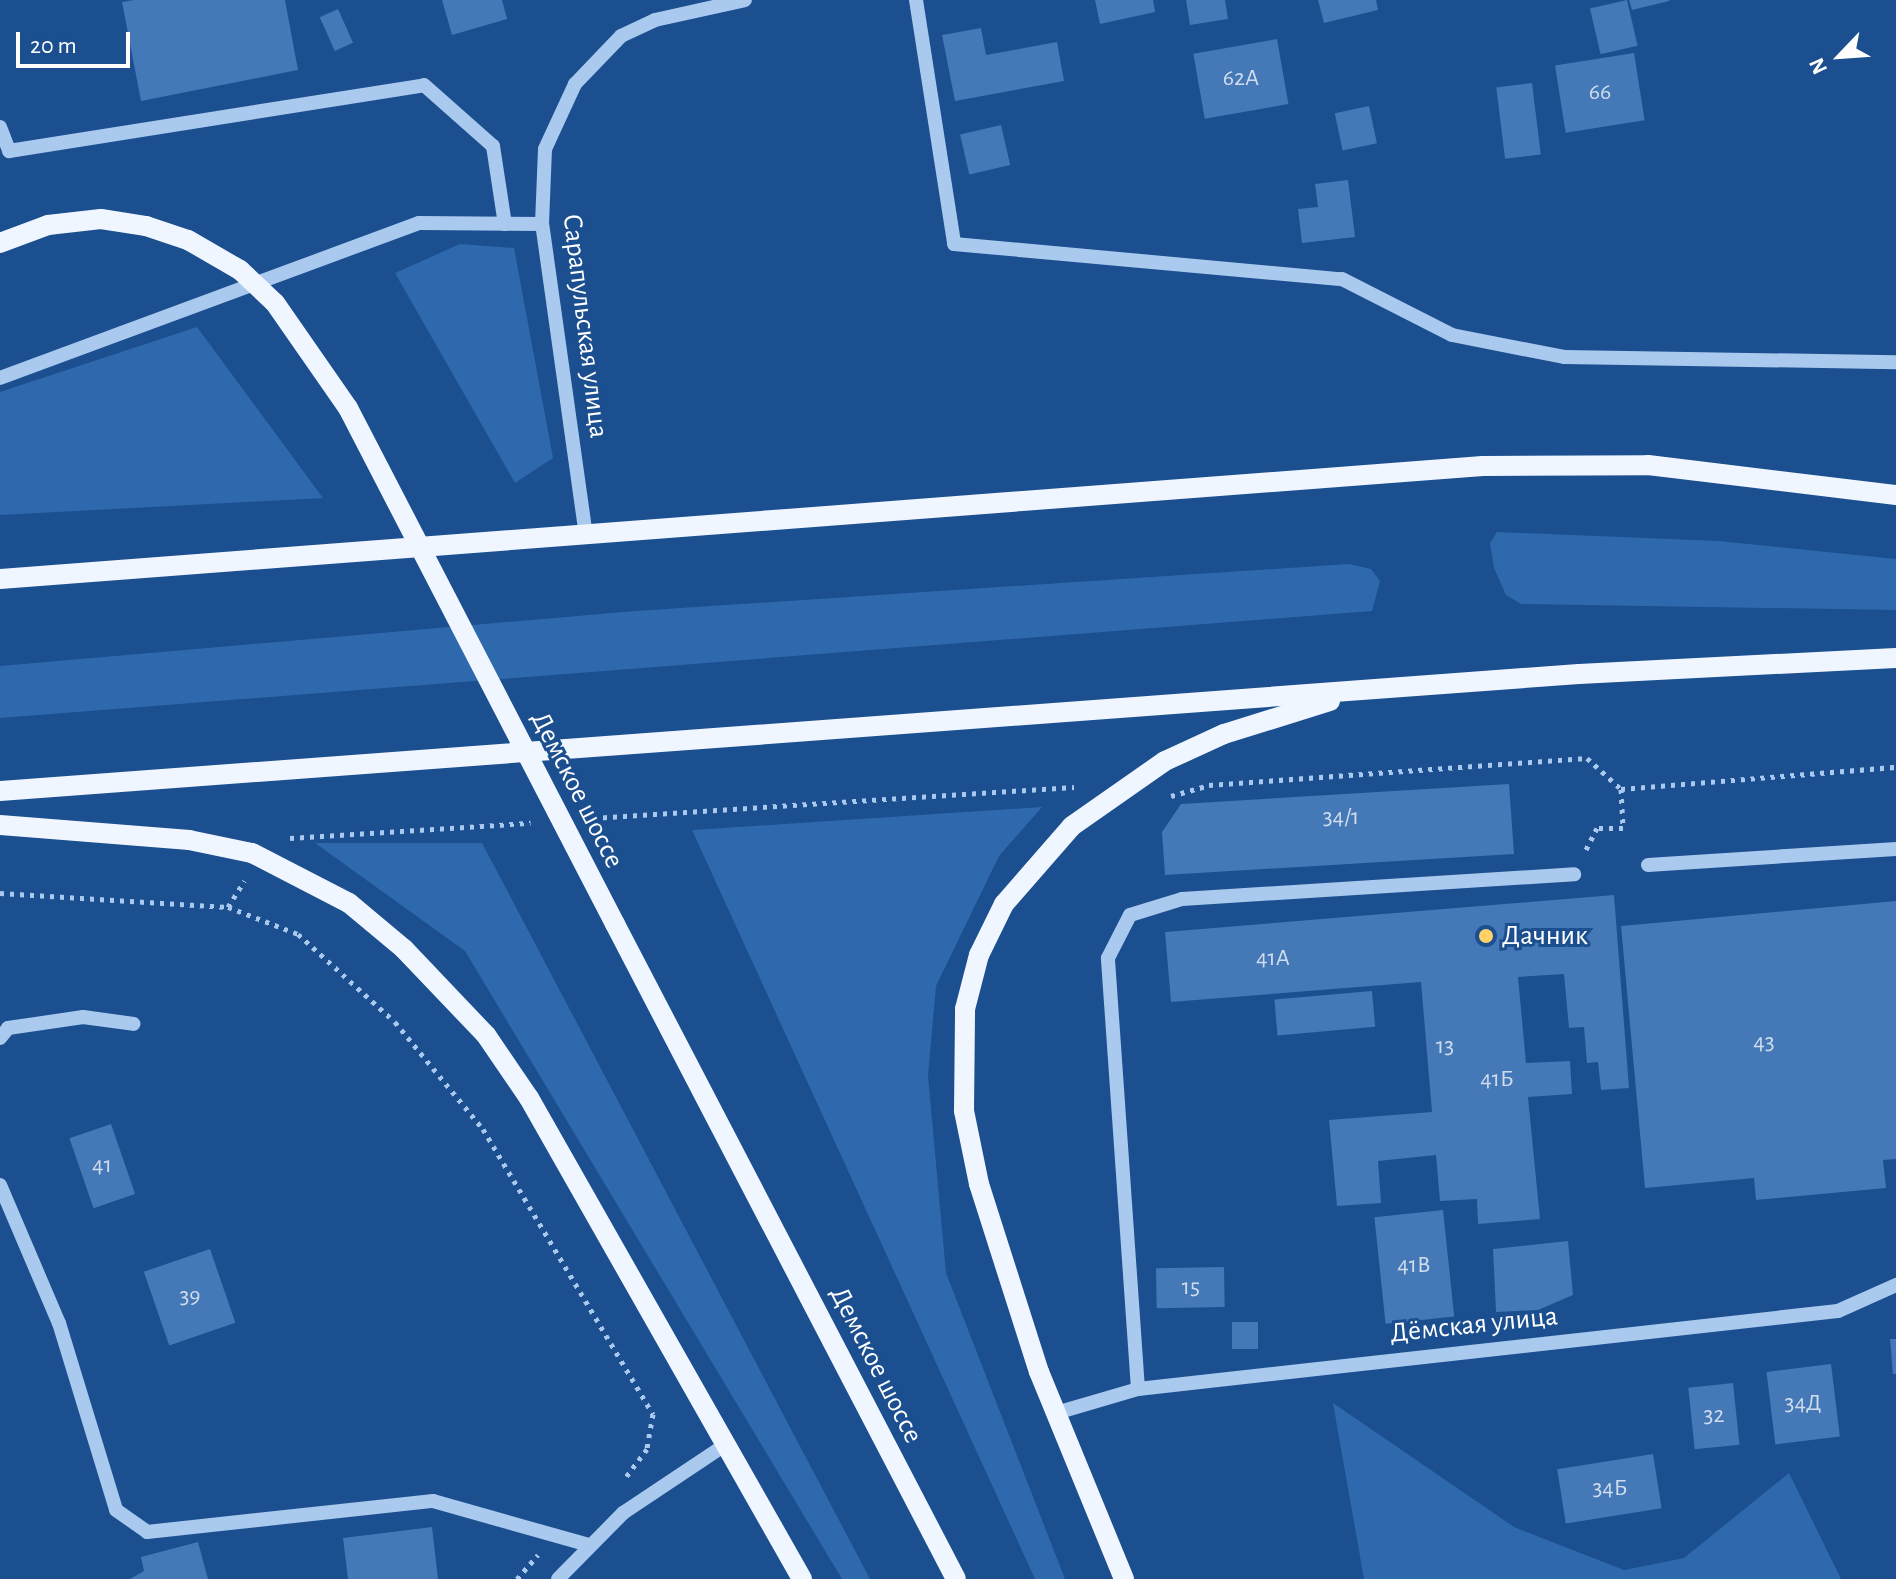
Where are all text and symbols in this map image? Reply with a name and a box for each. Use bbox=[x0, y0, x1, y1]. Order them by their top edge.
scale bar bbox=[20, 16, 134, 66]
north arrow bbox=[1800, 16, 1880, 96]
text: 20 m bbox=[30, 34, 77, 58]
text: N bbox=[1805, 55, 1831, 78]
house number: 62А bbox=[1223, 65, 1259, 93]
house number: 66 bbox=[1589, 79, 1611, 107]
street label: Сарапульская улица bbox=[555, 212, 615, 440]
street label: Демское шоссе bbox=[523, 706, 631, 874]
house number: 34/1 bbox=[1323, 804, 1359, 832]
place label: Дачник bbox=[1502, 919, 1588, 953]
marker: Дачник bbox=[1477, 927, 1495, 945]
house number: 41А bbox=[1256, 945, 1290, 973]
house number: 43 bbox=[1753, 1029, 1775, 1057]
house number: 13 bbox=[1436, 1033, 1454, 1061]
house number: 41Б bbox=[1480, 1066, 1514, 1094]
house number: 41 bbox=[92, 1152, 112, 1180]
house number: 41В bbox=[1397, 1252, 1431, 1280]
house number: 15 bbox=[1182, 1274, 1200, 1302]
street label: Демское шоссе bbox=[822, 1281, 930, 1449]
house number: 39 bbox=[179, 1283, 201, 1311]
street label: Дёмская улица bbox=[1388, 1299, 1560, 1351]
house number: 34Д bbox=[1784, 1390, 1822, 1418]
house number: 32 bbox=[1704, 1402, 1724, 1430]
house number: 34Б bbox=[1592, 1475, 1628, 1503]

